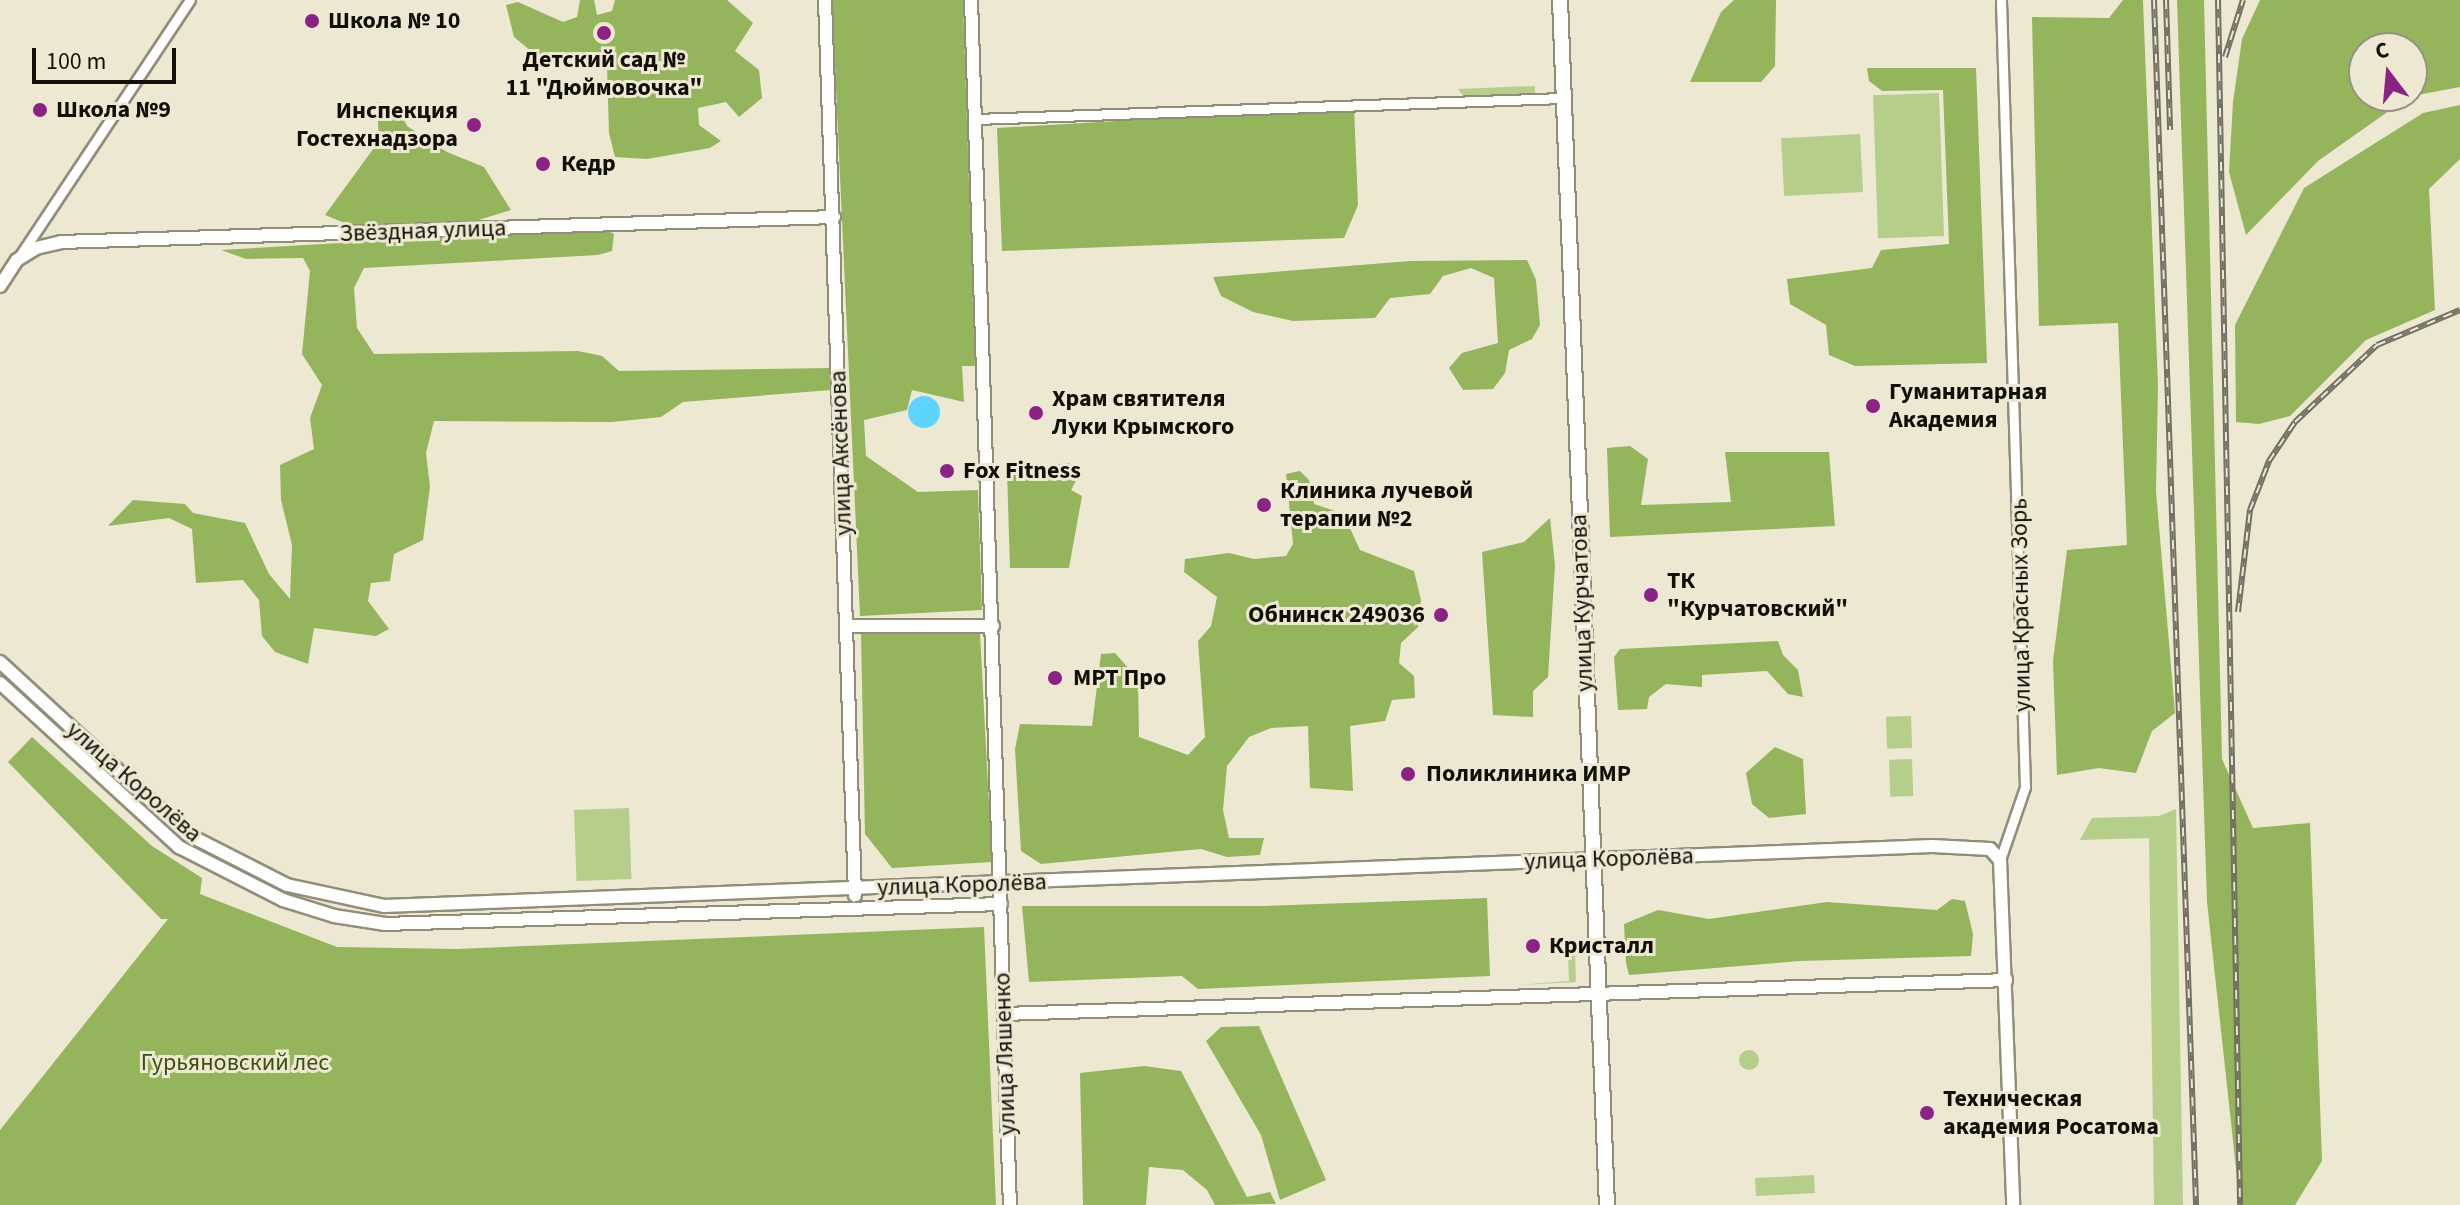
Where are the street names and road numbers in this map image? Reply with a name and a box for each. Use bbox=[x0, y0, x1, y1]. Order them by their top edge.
street label: Звёздная улица bbox=[339, 214, 507, 248]
street label: улица Аксёнова bbox=[824, 370, 858, 536]
street label: улица Красных Зорь bbox=[2005, 498, 2037, 712]
street label: улица Курчатова bbox=[1565, 514, 1599, 692]
street label: улица Королёва bbox=[61, 715, 207, 849]
street label: улица Королёва bbox=[1524, 842, 1694, 876]
street label: улица Королёва bbox=[877, 868, 1047, 902]
street label: улица Ляшенко bbox=[988, 972, 1022, 1136]

